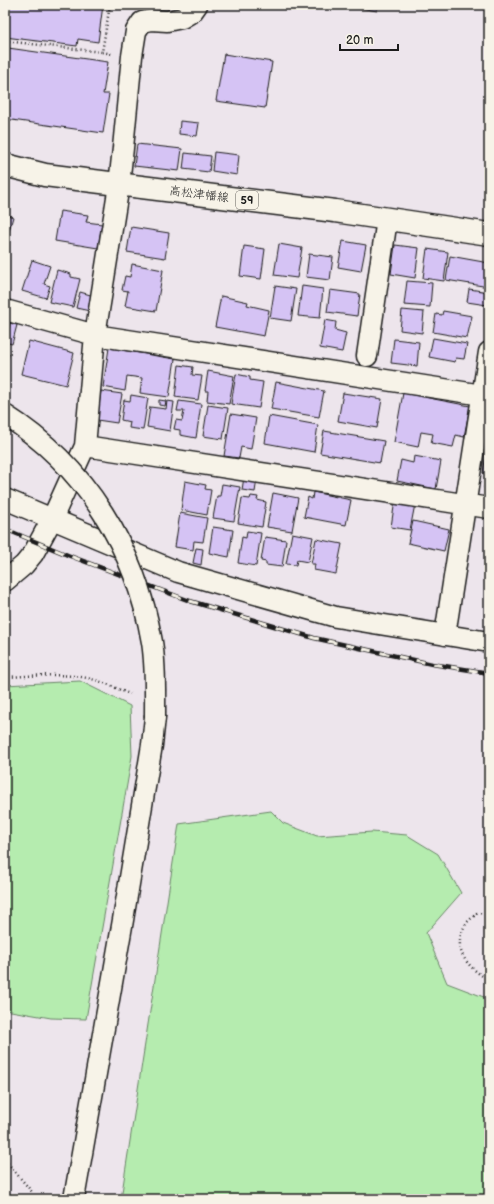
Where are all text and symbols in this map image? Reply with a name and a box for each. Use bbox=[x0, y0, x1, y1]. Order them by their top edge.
scale bar bbox=[340, 26, 398, 52]
text: 20 m bbox=[346, 33, 373, 48]
street label: 高松津幡線 bbox=[168, 183, 230, 206]
road number: 59 bbox=[236, 191, 258, 209]

